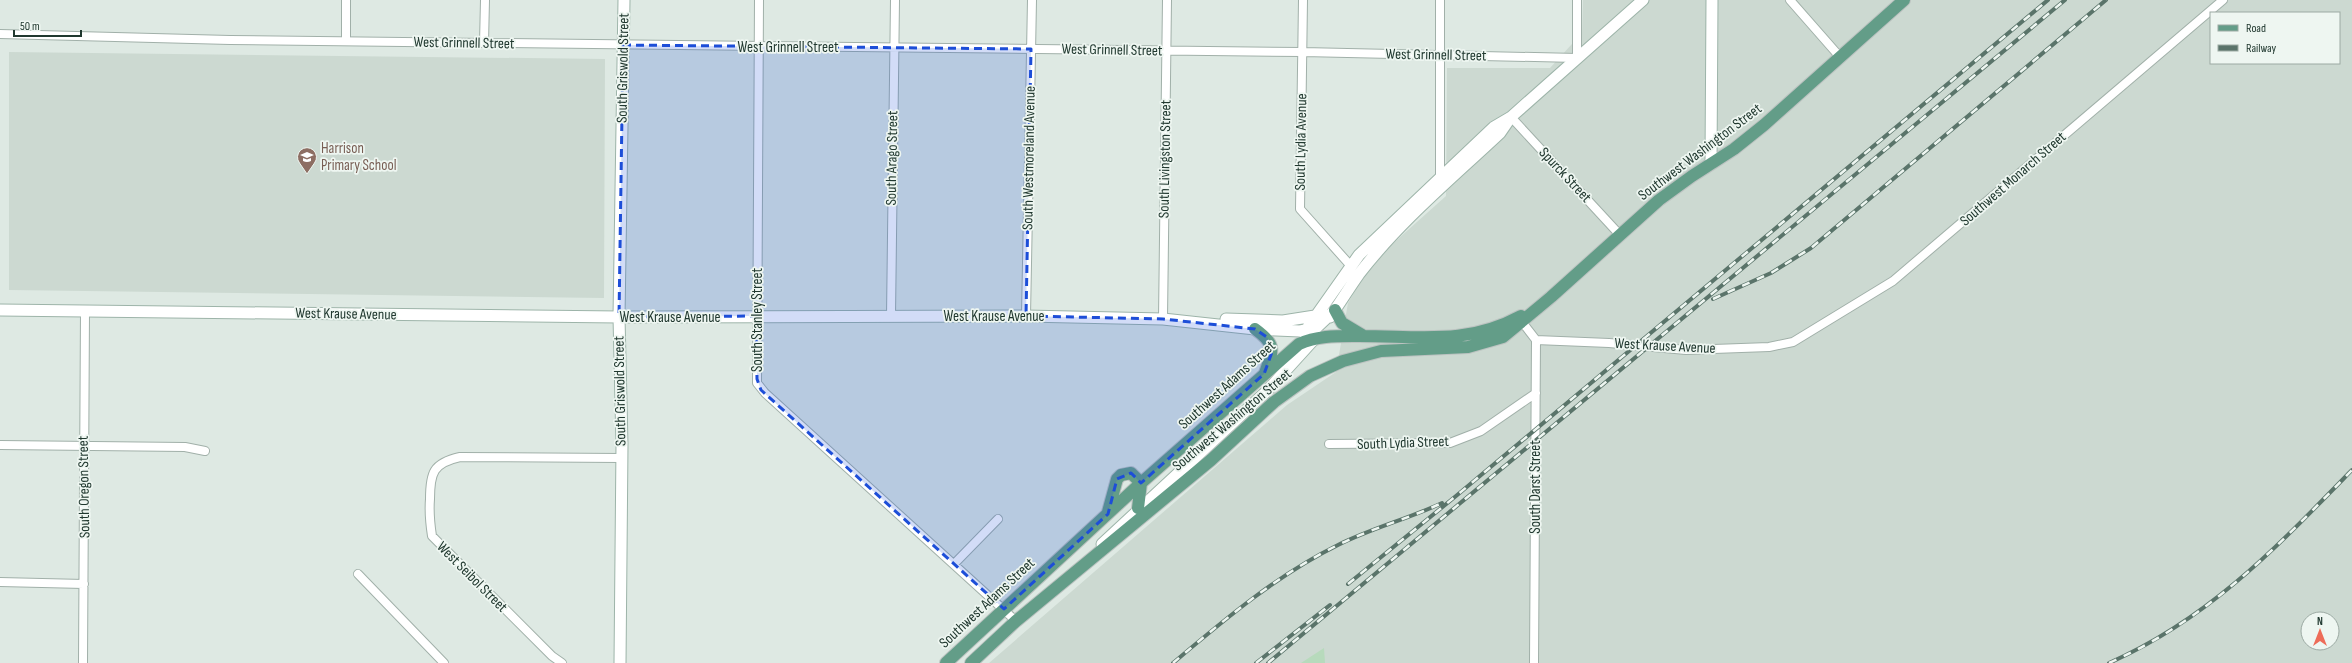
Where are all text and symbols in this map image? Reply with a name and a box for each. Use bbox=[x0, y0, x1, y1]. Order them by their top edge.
scale bar bbox=[14, 12, 81, 38]
street label: South Griswold Street bbox=[613, 12, 633, 123]
legend bbox=[2210, 12, 2340, 64]
text: 50 m bbox=[20, 19, 40, 34]
text: Road bbox=[2246, 21, 2266, 36]
street label: West Grinnell Street bbox=[413, 33, 515, 53]
street label: West Grinnell Street bbox=[738, 38, 839, 57]
street label: West Grinnell Street bbox=[1061, 40, 1163, 60]
text: Railway bbox=[2246, 41, 2277, 56]
street label: West Grinnell Street bbox=[1385, 45, 1487, 65]
street label: South Westmoreland Avenue bbox=[1018, 86, 1040, 230]
street label: South Lydia Avenue bbox=[1291, 93, 1311, 191]
street label: South Livingston Street bbox=[1154, 99, 1176, 218]
street label: Southwest Washington Street bbox=[1634, 99, 1766, 205]
street label: South Arago Street bbox=[882, 110, 902, 206]
street label: Southwest Monarch Street bbox=[1956, 127, 2070, 230]
place label: Harrison Primary School bbox=[321, 139, 397, 175]
street label: Spurck Street bbox=[1535, 143, 1596, 207]
school or university icon: Harrison Primary School bbox=[296, 146, 318, 174]
street label: South Stanley Street bbox=[748, 268, 767, 372]
street label: West Krause Avenue bbox=[295, 304, 397, 324]
street label: West Krause Avenue bbox=[943, 307, 1045, 326]
street label: West Krause Avenue bbox=[619, 308, 721, 327]
street label: West Krause Avenue bbox=[1614, 334, 1716, 358]
street label: South Griswold Street bbox=[610, 335, 630, 446]
street label: Southwest Adams Street bbox=[1175, 336, 1280, 434]
street label: Southwest Washington Street bbox=[1168, 364, 1296, 475]
street label: South Lydia Street bbox=[1357, 432, 1450, 454]
street label: South Oregon Street bbox=[74, 435, 94, 538]
street label: South Darst Street bbox=[1526, 440, 1545, 534]
street label: West Seibol Street bbox=[433, 538, 512, 617]
street label: Southwest Adams Street bbox=[935, 554, 1039, 652]
north arrow bbox=[2300, 611, 2340, 651]
text: N bbox=[2317, 615, 2323, 628]

